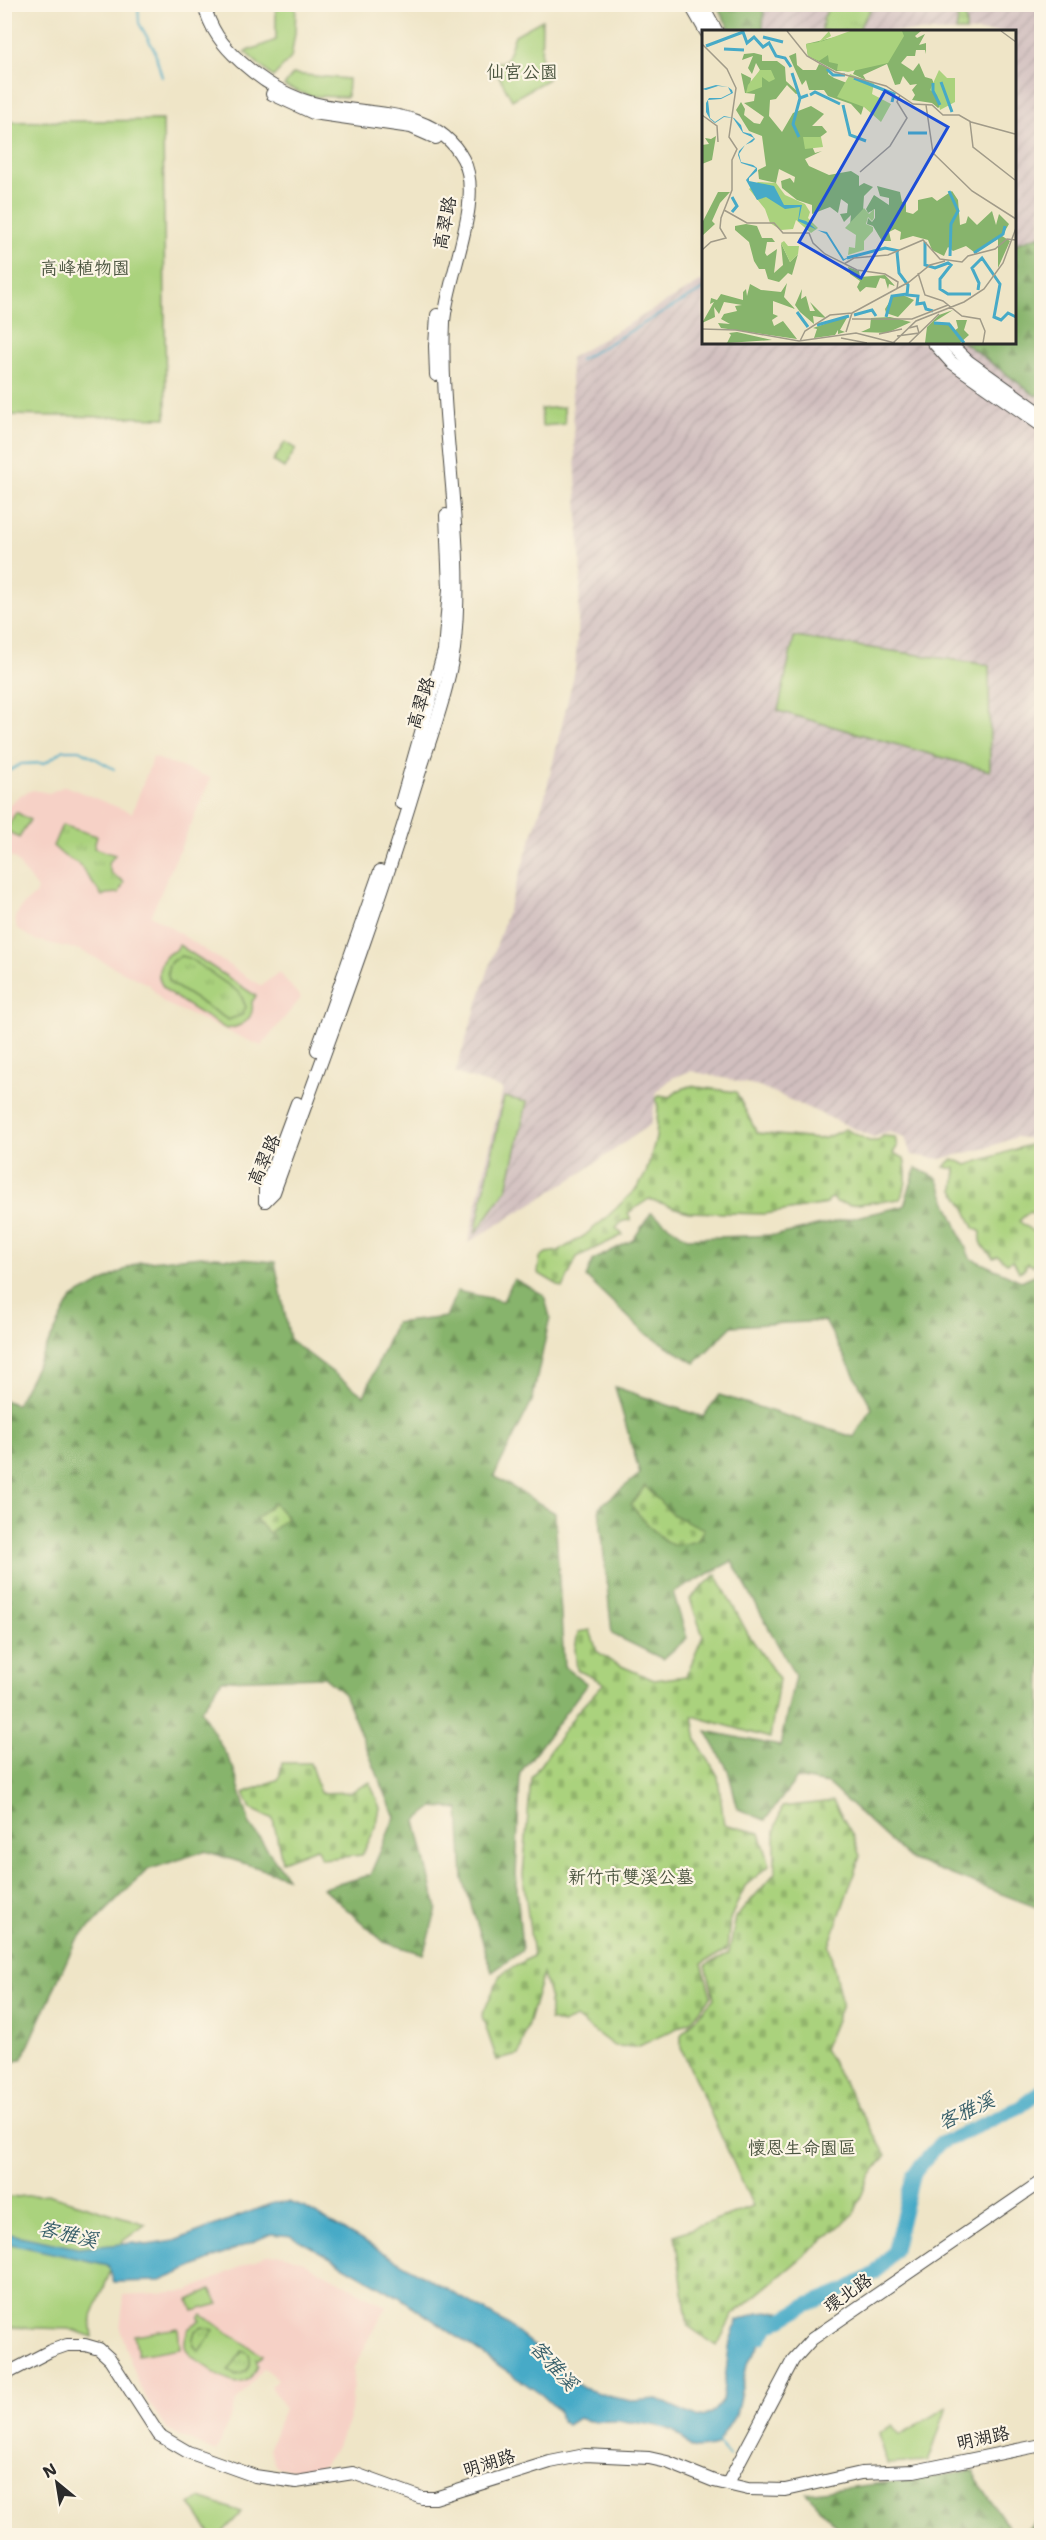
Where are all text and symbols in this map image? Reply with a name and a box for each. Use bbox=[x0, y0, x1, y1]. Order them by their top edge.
inset map bbox=[702, 30, 1016, 344]
park label: 仙宮公園 bbox=[486, 60, 558, 84]
street label: 高翠路 bbox=[428, 194, 462, 252]
park label: 高峰植物園 bbox=[40, 256, 130, 280]
street label: 高翠路 bbox=[402, 674, 440, 732]
street label: 高翠路 bbox=[242, 1130, 286, 1190]
park label: 新竹市雙溪公墓 bbox=[568, 1865, 694, 1889]
water label: 客雅溪 bbox=[933, 2086, 1000, 2135]
park label: 懷恩生命園區 bbox=[748, 2136, 856, 2160]
water label: 客雅溪 bbox=[36, 2215, 101, 2254]
street label: 環北路 bbox=[819, 2268, 877, 2318]
water label: 客雅溪 bbox=[524, 2334, 584, 2397]
street label: 明湖路 bbox=[954, 2421, 1012, 2455]
street label: 明湖路 bbox=[460, 2444, 518, 2482]
north arrow bbox=[27, 2453, 87, 2513]
text: N bbox=[39, 2458, 60, 2483]

